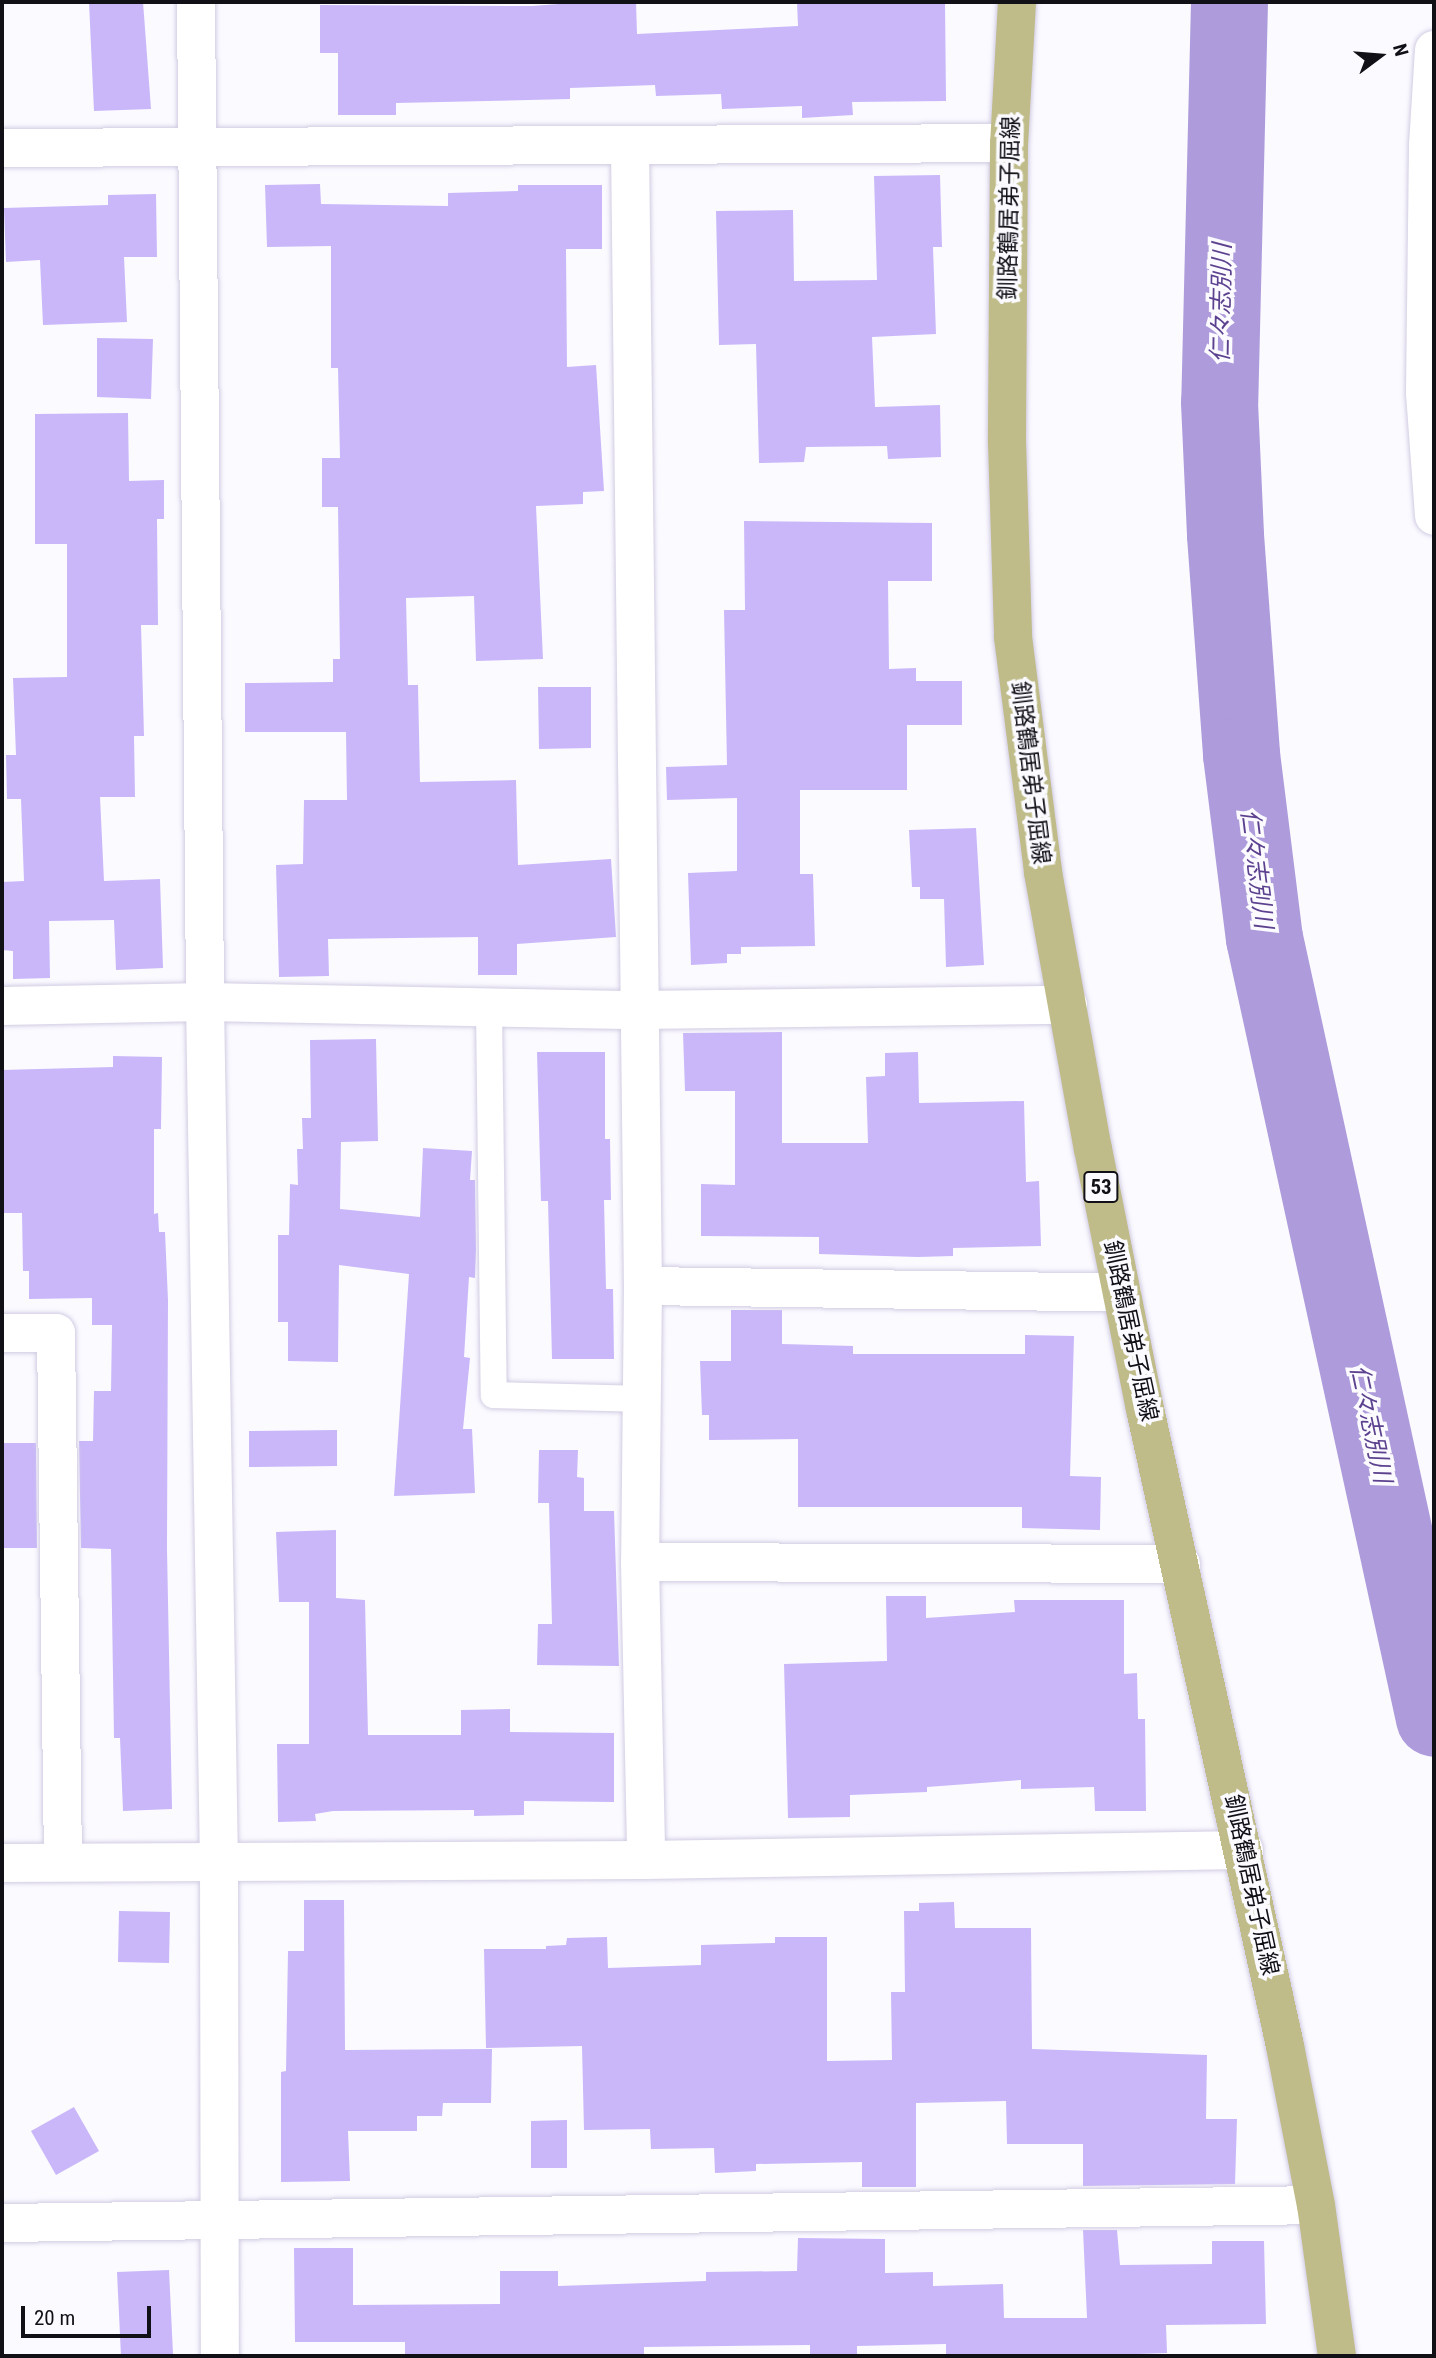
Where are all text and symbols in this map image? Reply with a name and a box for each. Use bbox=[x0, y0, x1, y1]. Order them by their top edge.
north arrow bbox=[1345, 21, 1415, 91]
text: N bbox=[1388, 41, 1413, 59]
street label: 釧路鶴居弟子屈線 bbox=[995, 116, 1025, 300]
water label: 仁々志別川 bbox=[1207, 243, 1237, 363]
street label: 釧路鶴居弟子屈線 bbox=[1005, 680, 1055, 866]
water label: 仁々志別川 bbox=[1234, 808, 1278, 930]
road number: 53 bbox=[1082, 1170, 1120, 1204]
street label: 釧路鶴居弟子屈線 bbox=[1097, 1238, 1163, 1424]
water label: 仁々志別川 bbox=[1343, 1362, 1397, 1486]
street label: 釧路鶴居弟子屈線 bbox=[1218, 1792, 1284, 1978]
scale bar bbox=[24, 2292, 154, 2336]
text: 20 m bbox=[34, 2306, 75, 2330]

